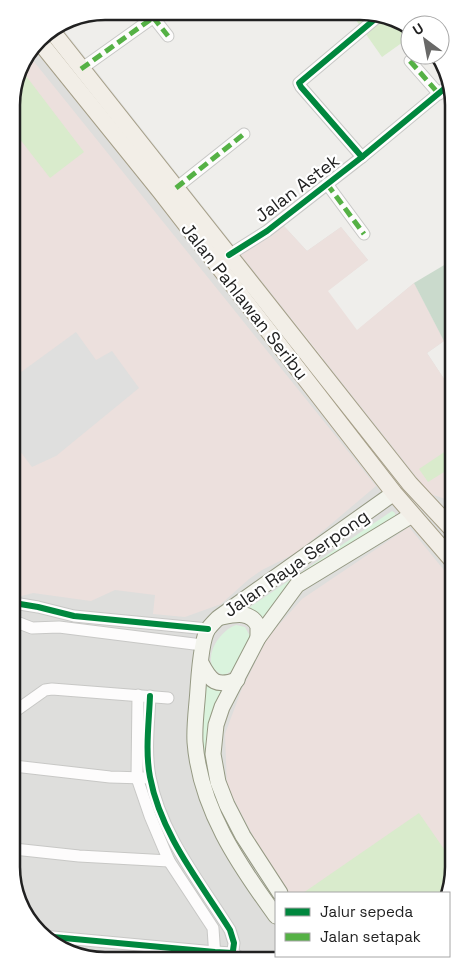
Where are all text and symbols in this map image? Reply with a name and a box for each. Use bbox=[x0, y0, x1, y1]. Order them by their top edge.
north arrow bbox=[400, 15, 450, 65]
text: U bbox=[409, 19, 427, 39]
street label: Jalan Astek bbox=[250, 149, 344, 227]
street label: Jalan Pahlawan Seribu bbox=[176, 218, 314, 384]
street label: Jalan Raya Serpong bbox=[219, 504, 373, 622]
legend bbox=[275, 892, 450, 957]
text: Jalur sepeda bbox=[320, 902, 414, 921]
text: Jalan setapak bbox=[320, 927, 421, 946]

